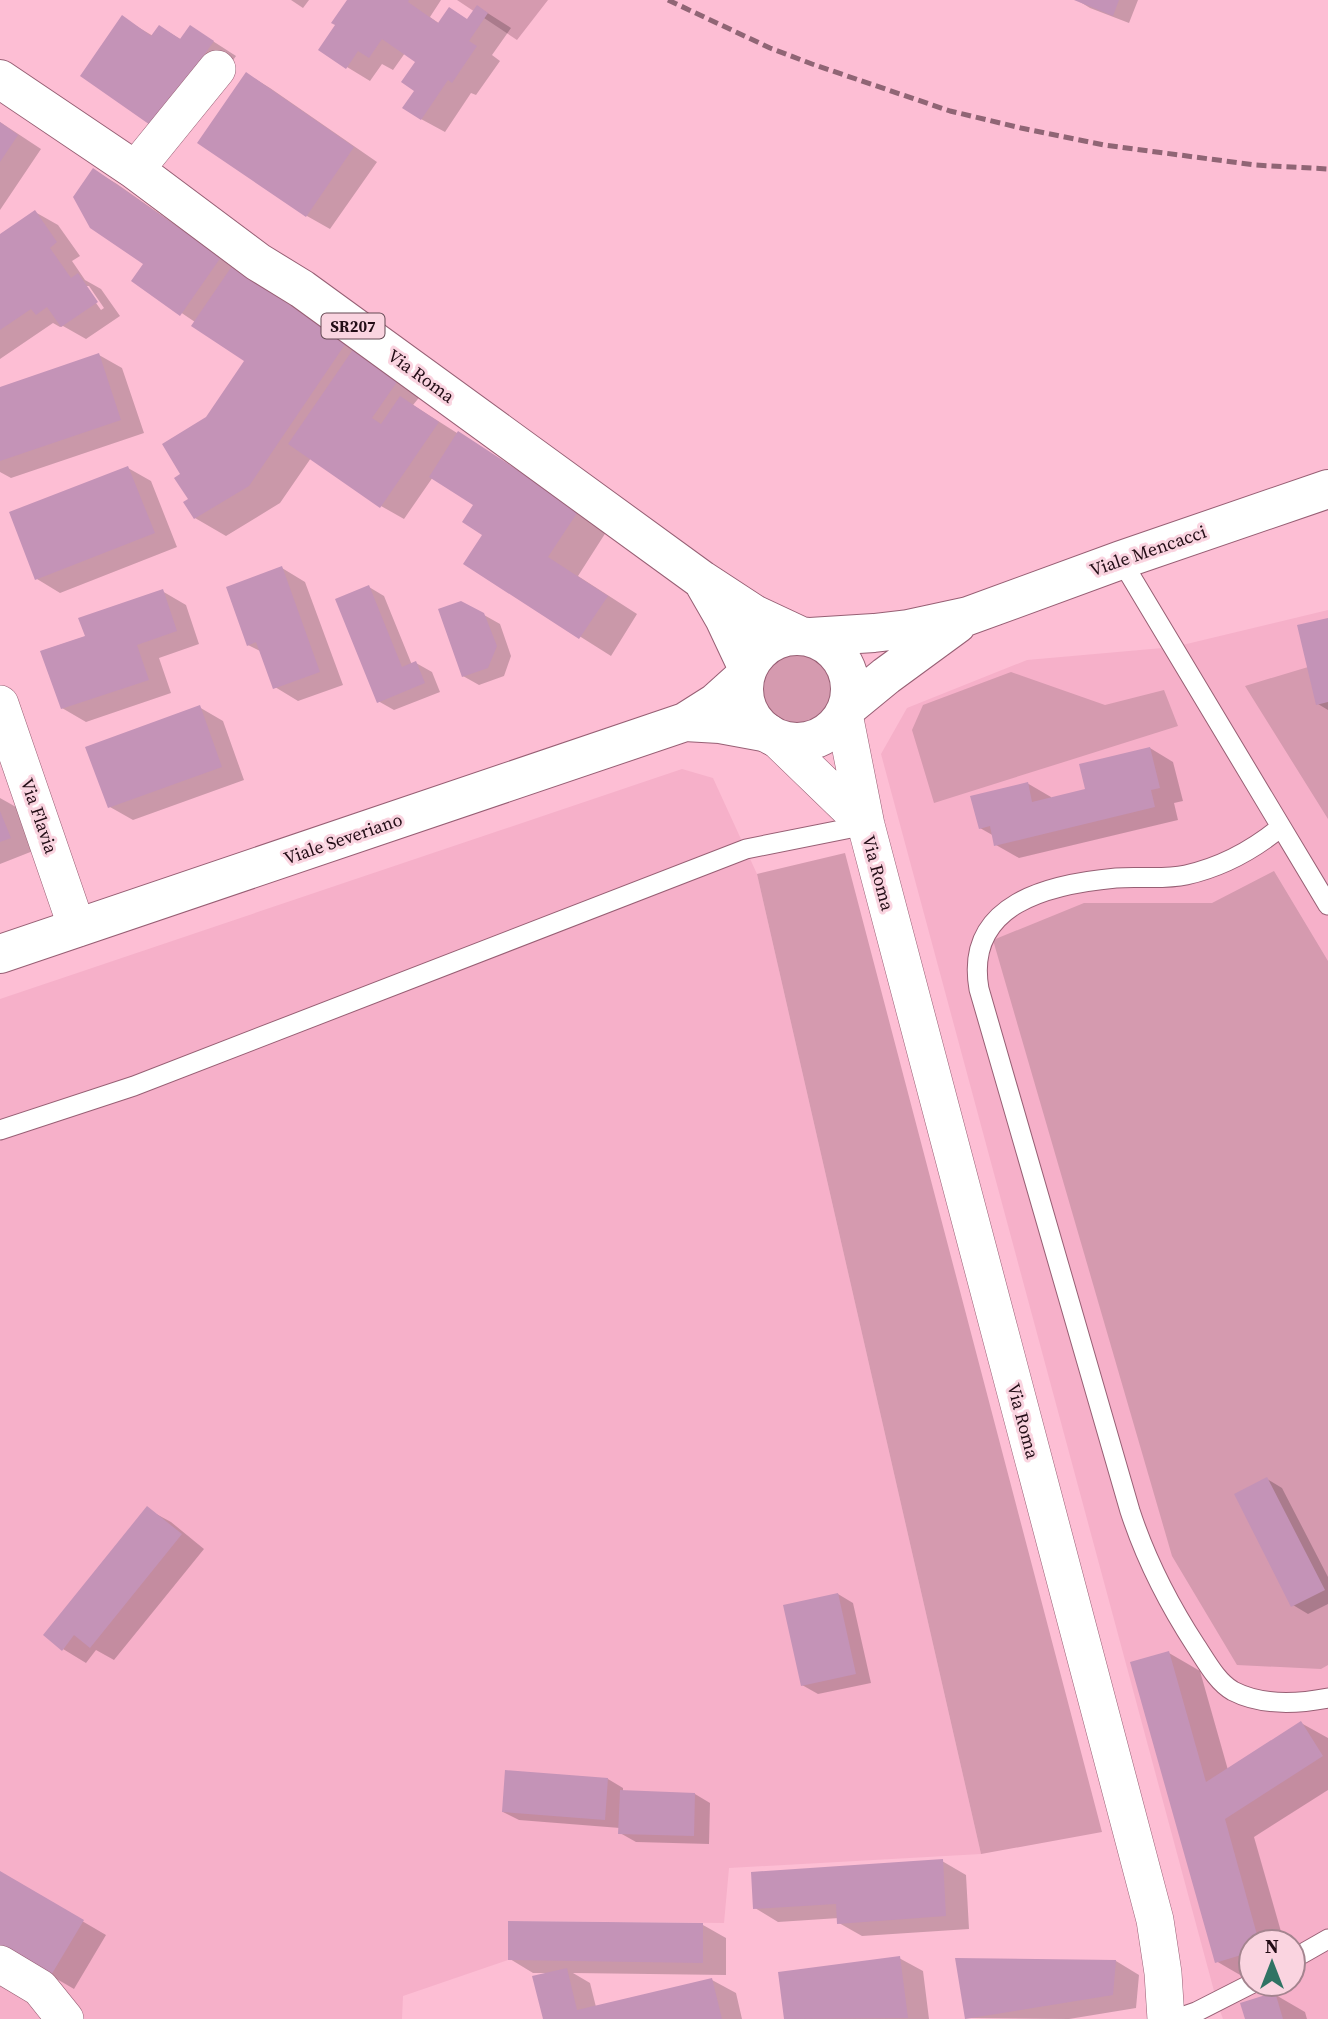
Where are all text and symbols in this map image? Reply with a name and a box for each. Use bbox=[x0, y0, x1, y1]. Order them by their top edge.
road number: SR207 bbox=[322, 314, 384, 338]
street label: Via Roma bbox=[383, 343, 461, 409]
street label: Viale Mencacci bbox=[1086, 519, 1209, 582]
street label: Via Flavia bbox=[15, 775, 64, 858]
street label: Viale Severiano bbox=[280, 807, 406, 871]
street label: Via Roma bbox=[856, 832, 901, 914]
street label: Via Roma bbox=[1001, 1380, 1046, 1462]
north arrow bbox=[1237, 1928, 1307, 1998]
text: N bbox=[1265, 1933, 1279, 1959]

